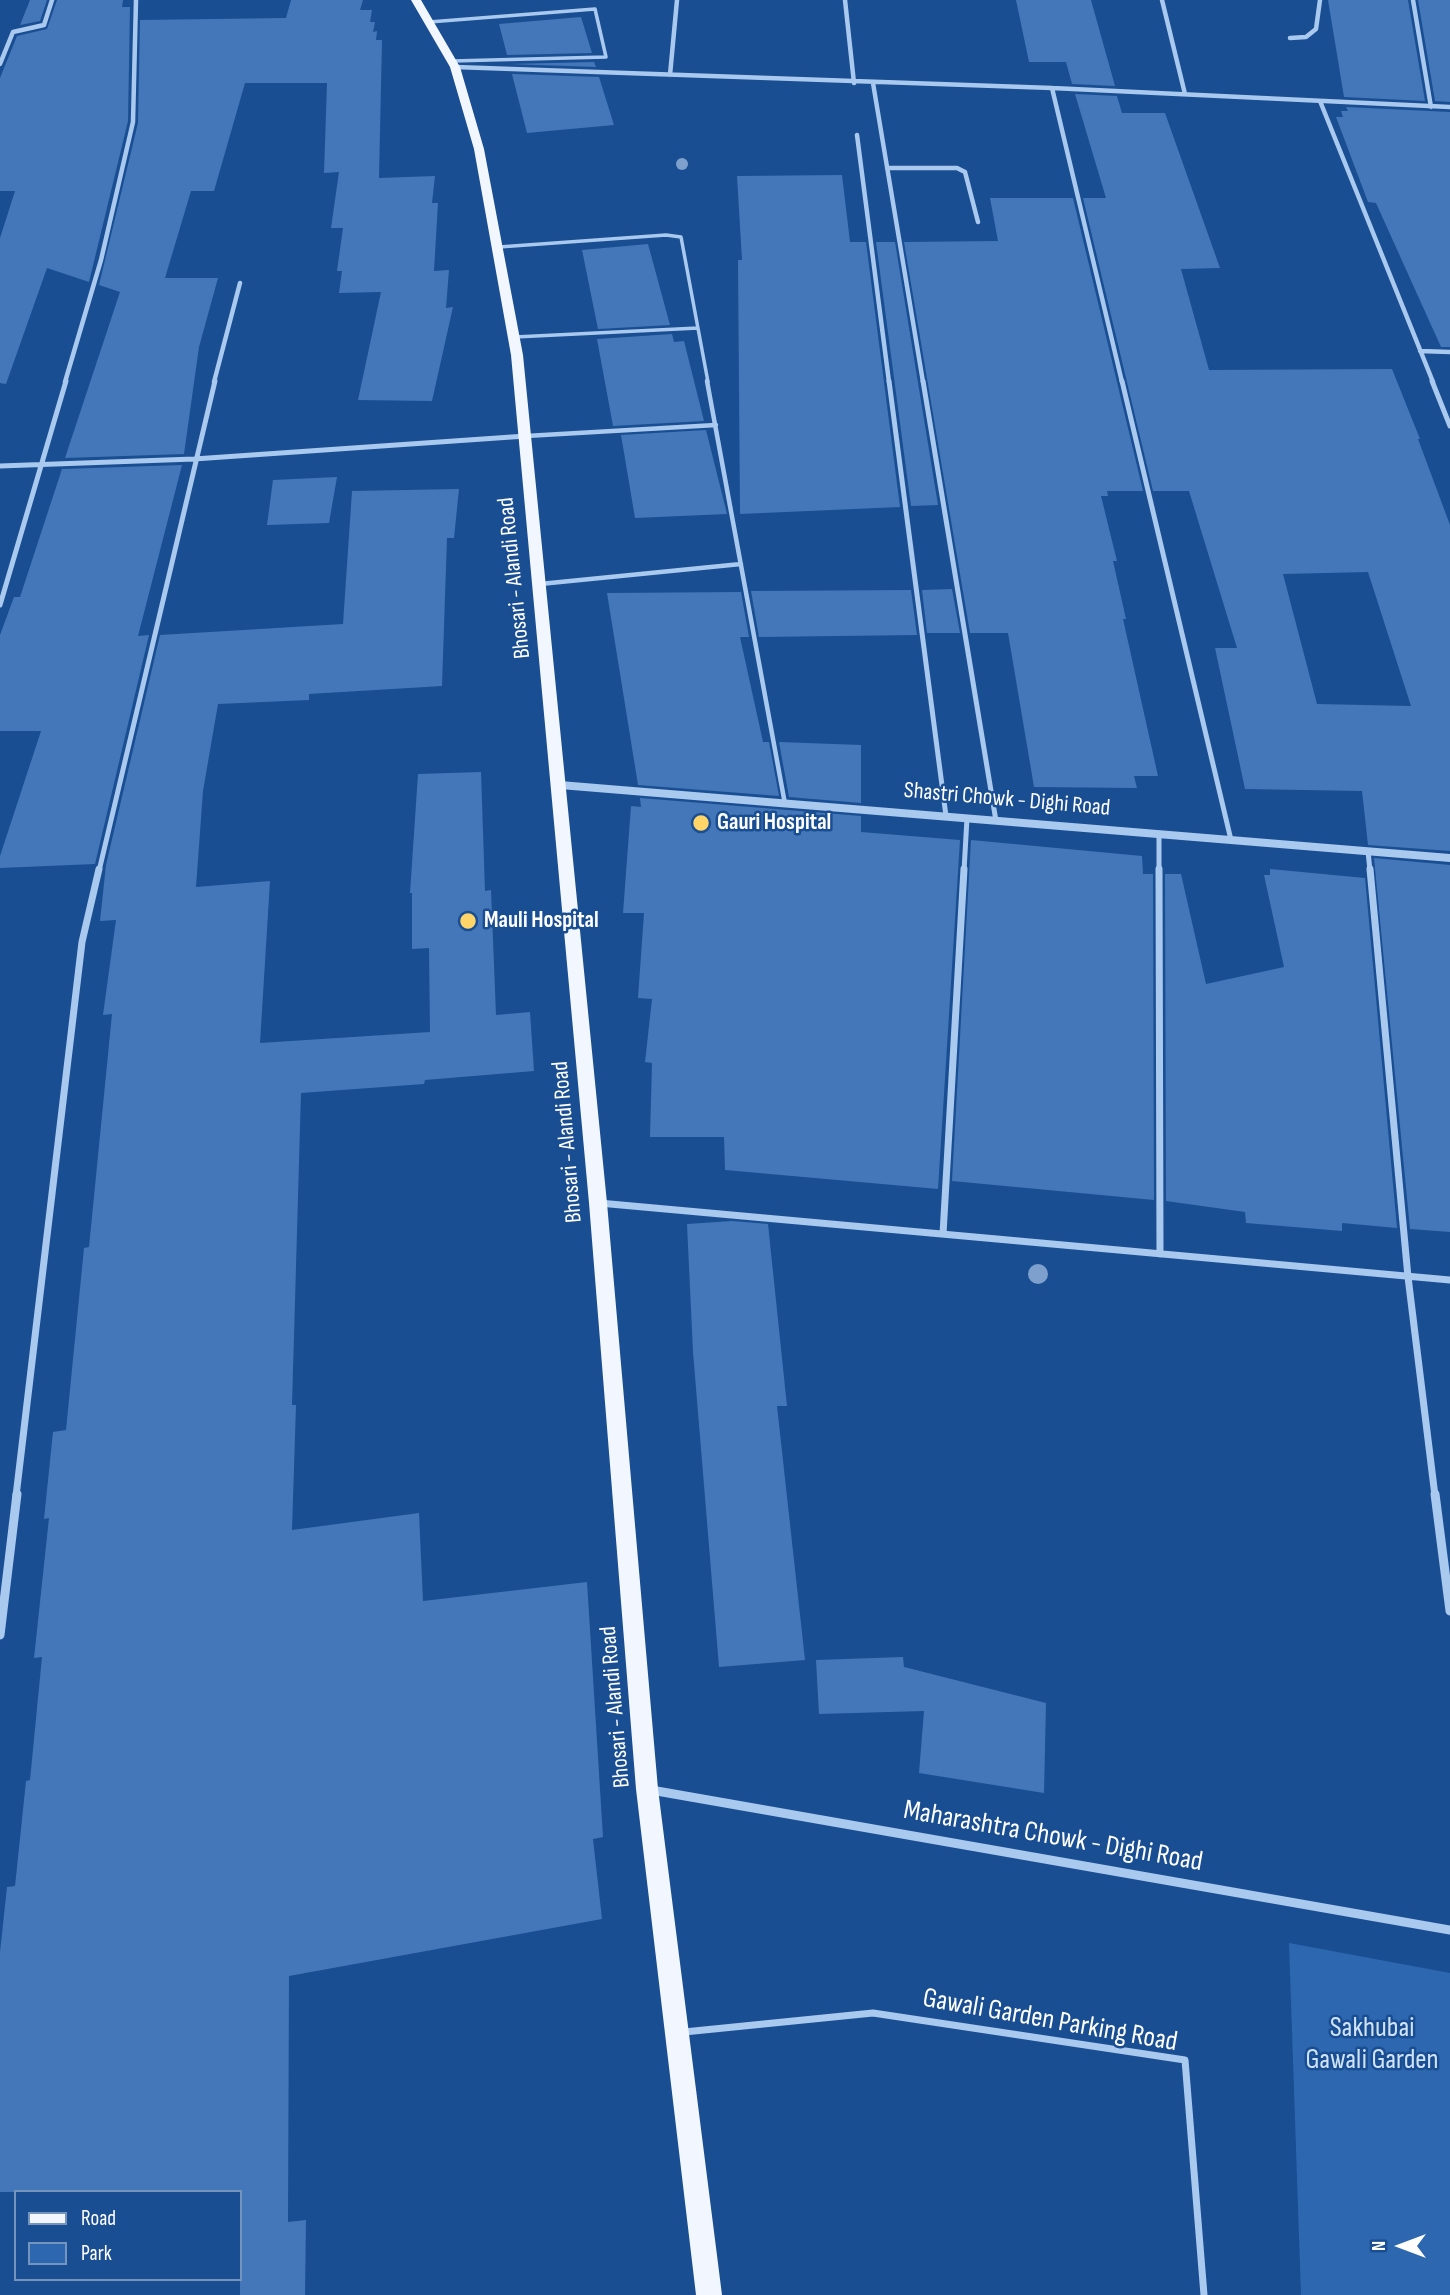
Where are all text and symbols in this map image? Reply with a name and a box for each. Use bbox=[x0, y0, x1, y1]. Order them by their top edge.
street label: Bhosari - Alandi Road bbox=[493, 496, 537, 660]
street label: Shastri Chowk - Dighi Road bbox=[903, 777, 1111, 823]
place label: Gauri Hospital bbox=[717, 809, 831, 837]
marker: Gauri Hospital bbox=[691, 813, 711, 833]
place label: Mauli Hospital bbox=[484, 907, 599, 935]
marker: Mauli Hospital bbox=[458, 911, 478, 931]
street label: Bhosari - Alandi Road bbox=[547, 1060, 589, 1224]
street label: Bhosari - Alandi Road bbox=[595, 1625, 637, 1789]
street label: Maharashtra Chowk - Dighi Road bbox=[901, 1794, 1205, 1880]
street label: Gawali Garden Parking Road bbox=[920, 1982, 1180, 2060]
park label: Sakhubai Gawali Garden bbox=[1305, 2012, 1439, 2078]
legend bbox=[14, 2190, 242, 2281]
text: Road bbox=[81, 2206, 116, 2231]
north arrow bbox=[1366, 2211, 1436, 2281]
text: Park bbox=[81, 2241, 112, 2266]
text: N bbox=[1368, 2241, 1391, 2251]

